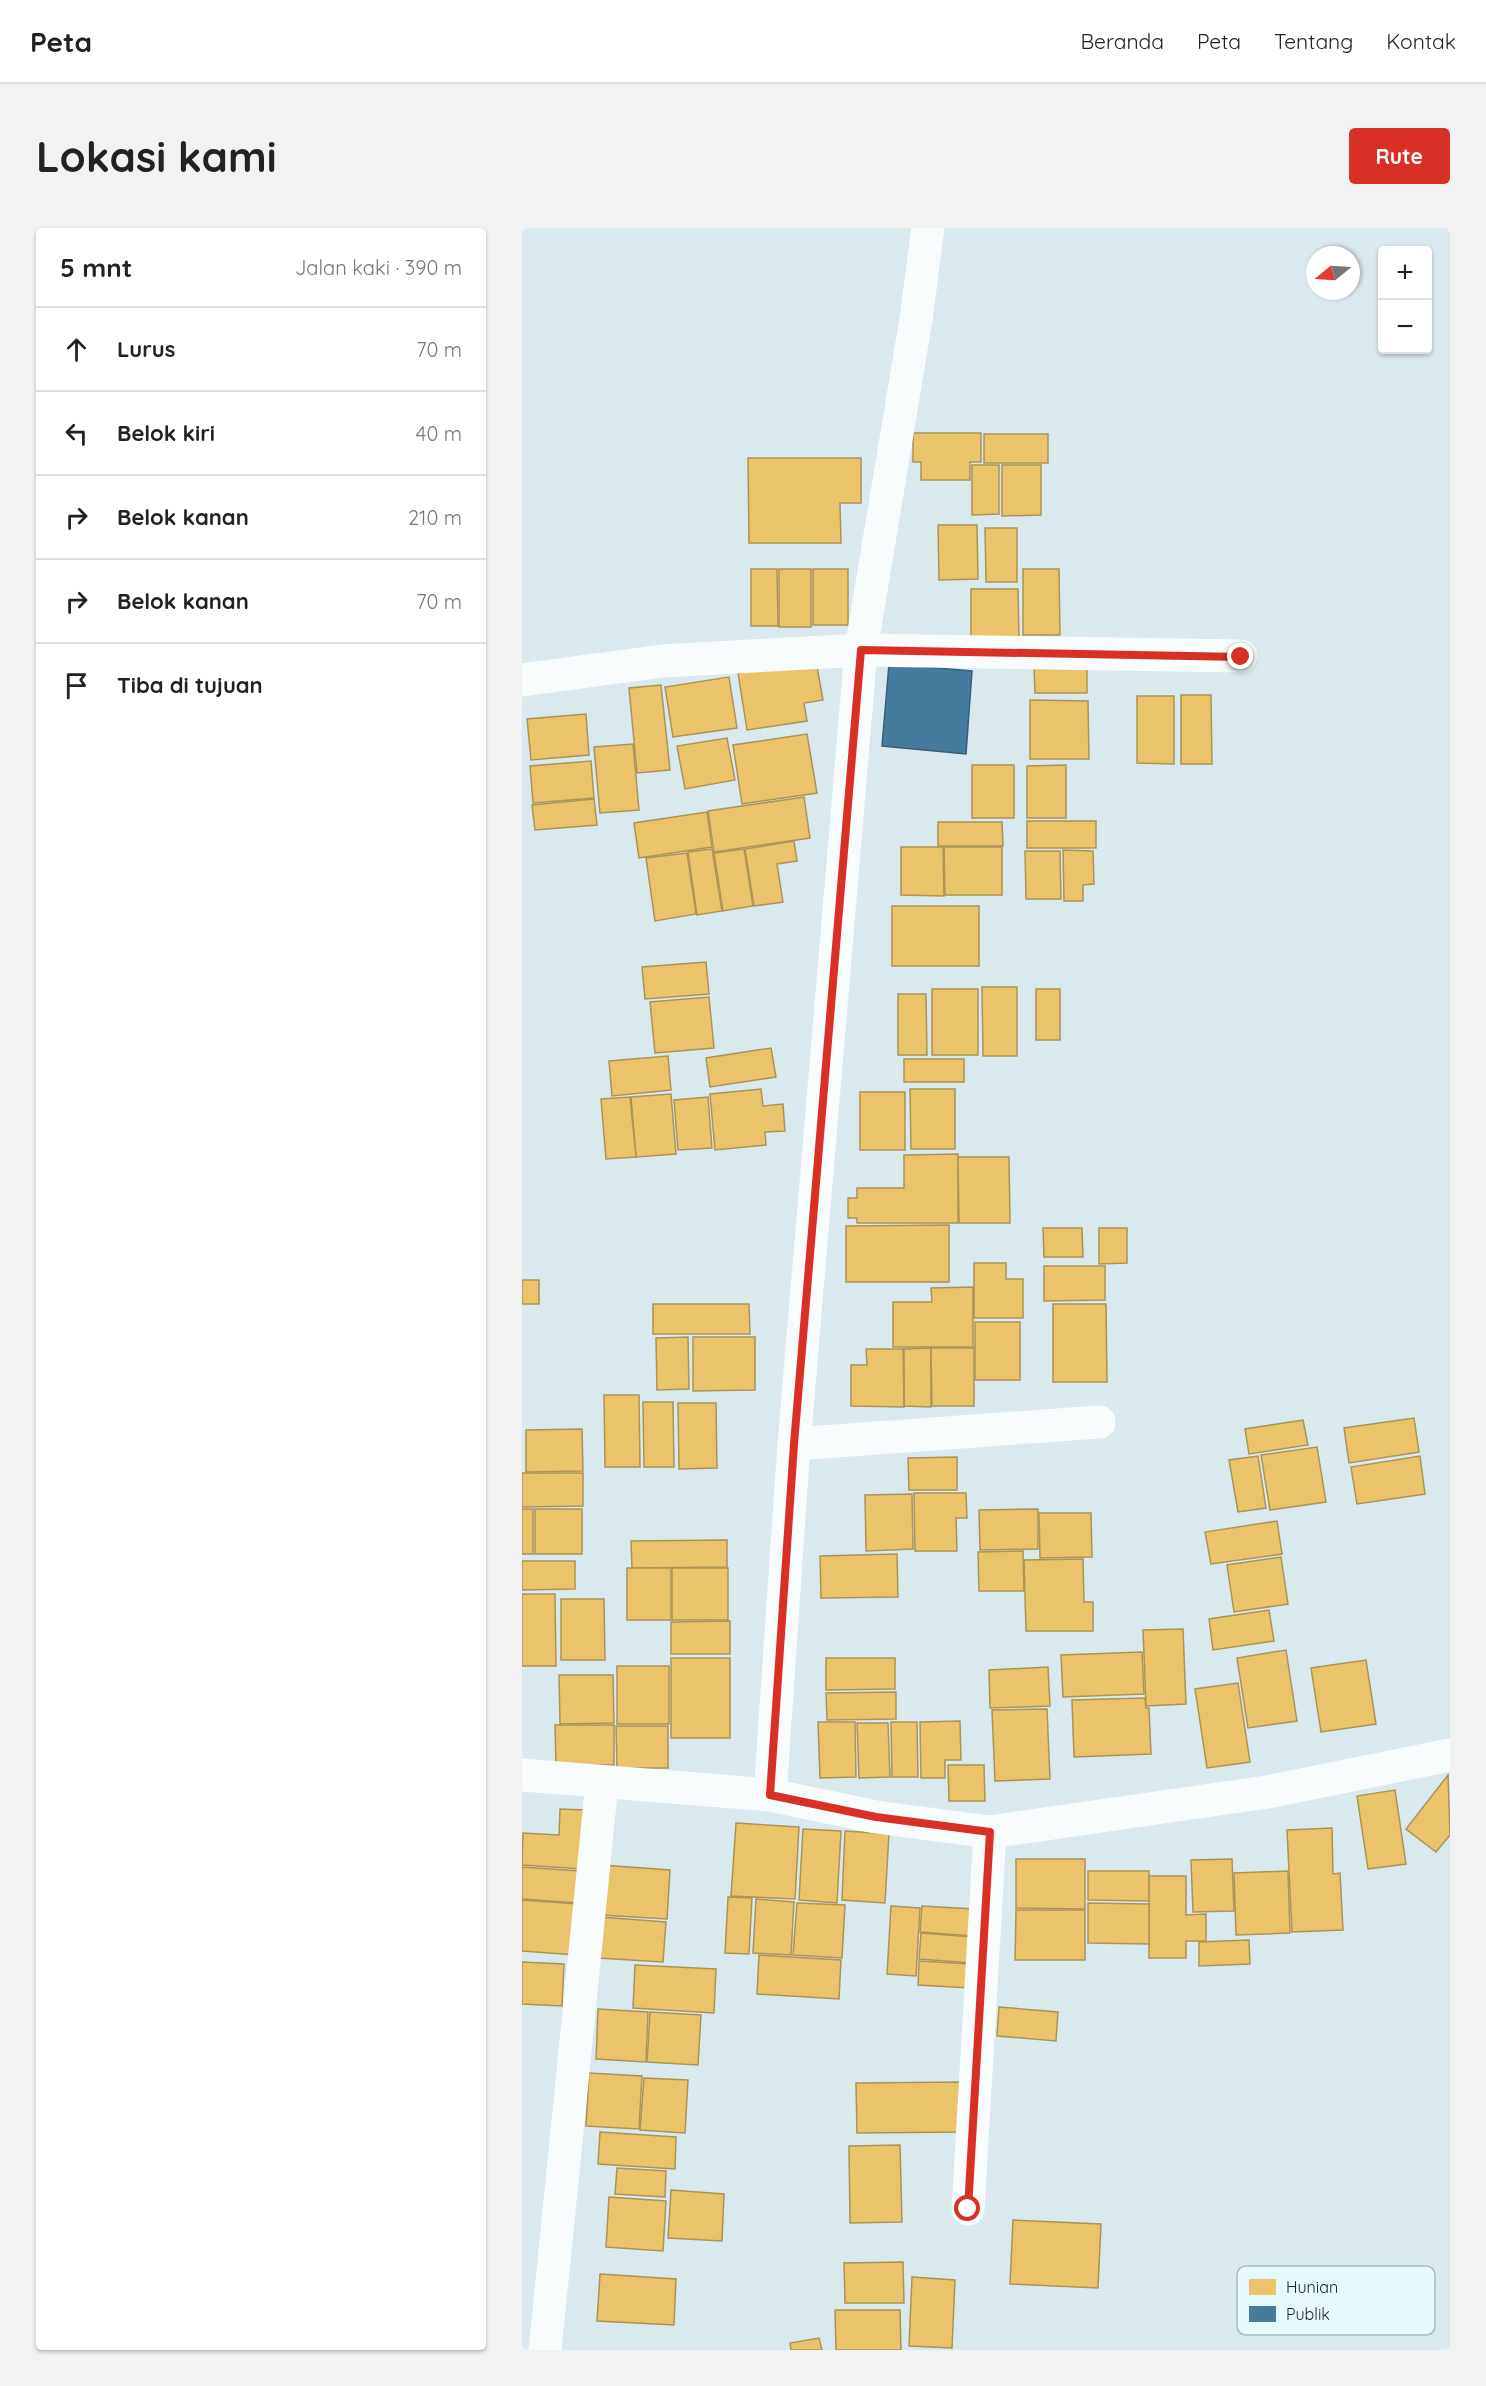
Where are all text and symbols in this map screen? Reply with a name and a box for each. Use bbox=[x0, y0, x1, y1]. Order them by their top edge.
text: Peta bbox=[30, 24, 92, 59]
text: Beranda bbox=[1080, 28, 1164, 54]
text: Peta bbox=[1197, 28, 1241, 54]
text: Tentang bbox=[1274, 28, 1353, 54]
text: Kontak bbox=[1386, 28, 1456, 54]
button: Rute bbox=[1349, 128, 1450, 184]
text: Lokasi kami bbox=[36, 130, 277, 183]
north arrow bbox=[1306, 246, 1360, 300]
map controls bbox=[1378, 246, 1432, 354]
button: + bbox=[1378, 246, 1432, 300]
text: 5 mnt bbox=[60, 251, 132, 284]
text: Jalan kaki · 390 m bbox=[295, 255, 462, 280]
button: − bbox=[1378, 300, 1432, 354]
icon: ahead bbox=[60, 333, 93, 366]
text: Lurus bbox=[117, 335, 175, 363]
text: 70 m bbox=[416, 337, 462, 362]
icon: left bbox=[60, 417, 93, 450]
text: Belok kiri bbox=[117, 419, 215, 447]
text: 40 m bbox=[416, 421, 462, 446]
icon: right bbox=[60, 501, 93, 534]
text: Belok kanan bbox=[117, 503, 249, 531]
text: 210 m bbox=[408, 505, 462, 530]
icon: right bbox=[60, 585, 93, 618]
text: Belok kanan bbox=[117, 587, 249, 615]
text: 70 m bbox=[416, 589, 462, 614]
route end bbox=[1227, 643, 1253, 669]
icon: arrive bbox=[60, 669, 93, 702]
text: Tiba di tujuan bbox=[117, 671, 263, 699]
route start bbox=[954, 2195, 980, 2221]
legend bbox=[1237, 2266, 1435, 2335]
text: Hunian bbox=[1286, 2277, 1338, 2297]
text: Publik bbox=[1286, 2304, 1330, 2324]

